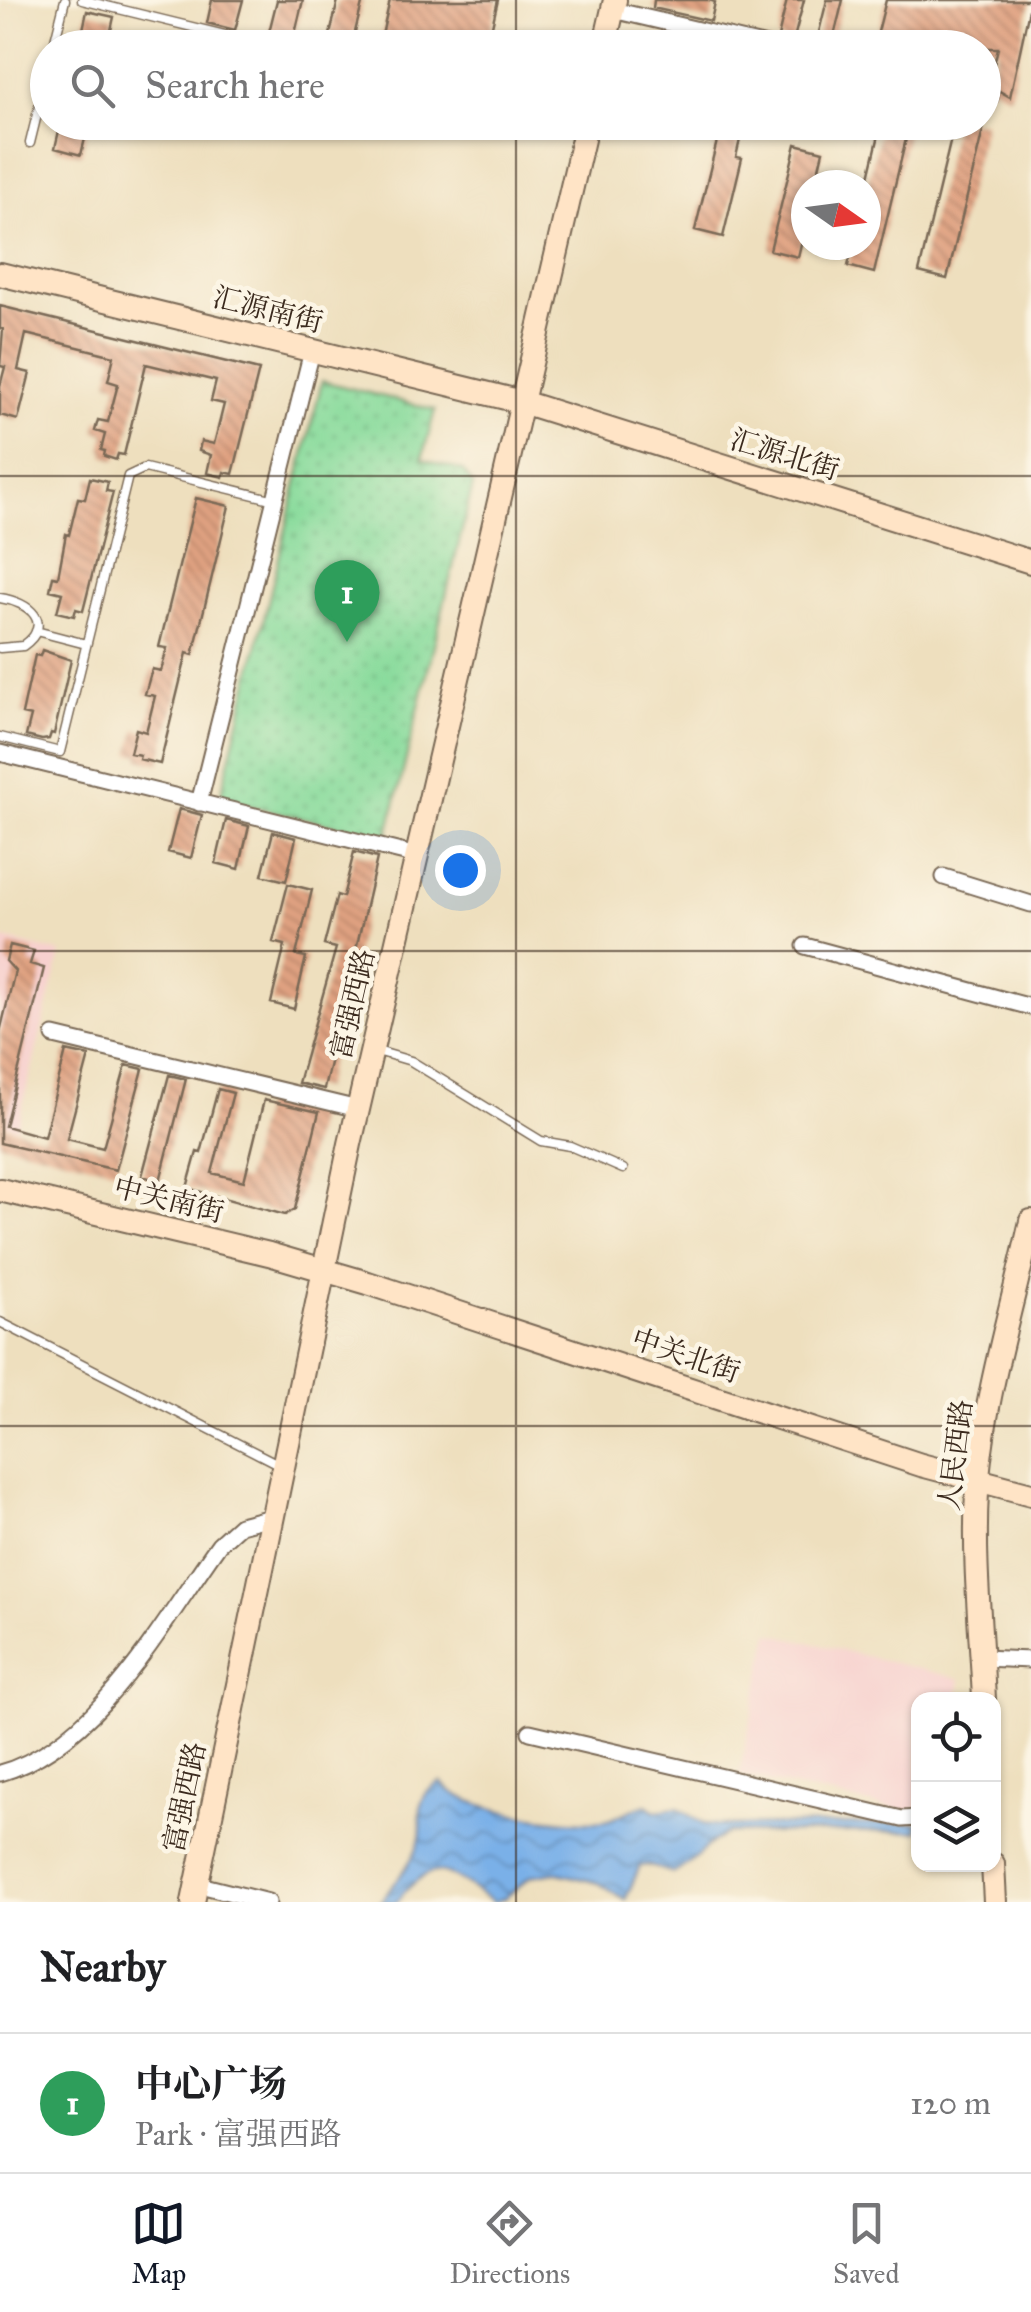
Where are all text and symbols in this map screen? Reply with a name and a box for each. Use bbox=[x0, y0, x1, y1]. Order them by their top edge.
search box bbox=[30, 30, 1001, 140]
icon: search bbox=[65, 58, 120, 113]
text: Search here bbox=[145, 62, 325, 108]
north arrow bbox=[791, 170, 881, 260]
street label: 汇源南街 bbox=[209, 279, 326, 340]
street label: 汇源北街 bbox=[726, 421, 844, 488]
pin: 1 bbox=[314, 560, 380, 642]
your location bbox=[435, 845, 486, 896]
street label: 富强西路 bbox=[323, 946, 382, 1063]
street label: 中关南街 bbox=[110, 1169, 227, 1230]
street label: 中关北街 bbox=[627, 1321, 744, 1390]
street label: 人民西路 bbox=[931, 1397, 980, 1513]
map controls bbox=[911, 1692, 1001, 1872]
button: locate bbox=[911, 1692, 1001, 1782]
street label: 富强西路 bbox=[156, 1739, 213, 1856]
button: layers bbox=[911, 1782, 1001, 1872]
text: Nearby bbox=[40, 1941, 165, 1993]
text: 中心广场 bbox=[135, 2061, 287, 2107]
text: 1 bbox=[66, 2084, 79, 2123]
text: 120 m bbox=[910, 2084, 991, 2123]
text: Park · 富强西路 bbox=[135, 2115, 342, 2154]
tab: Map bbox=[131, 2196, 186, 2291]
tab: Directions bbox=[449, 2196, 570, 2291]
tab: Saved bbox=[833, 2196, 900, 2291]

